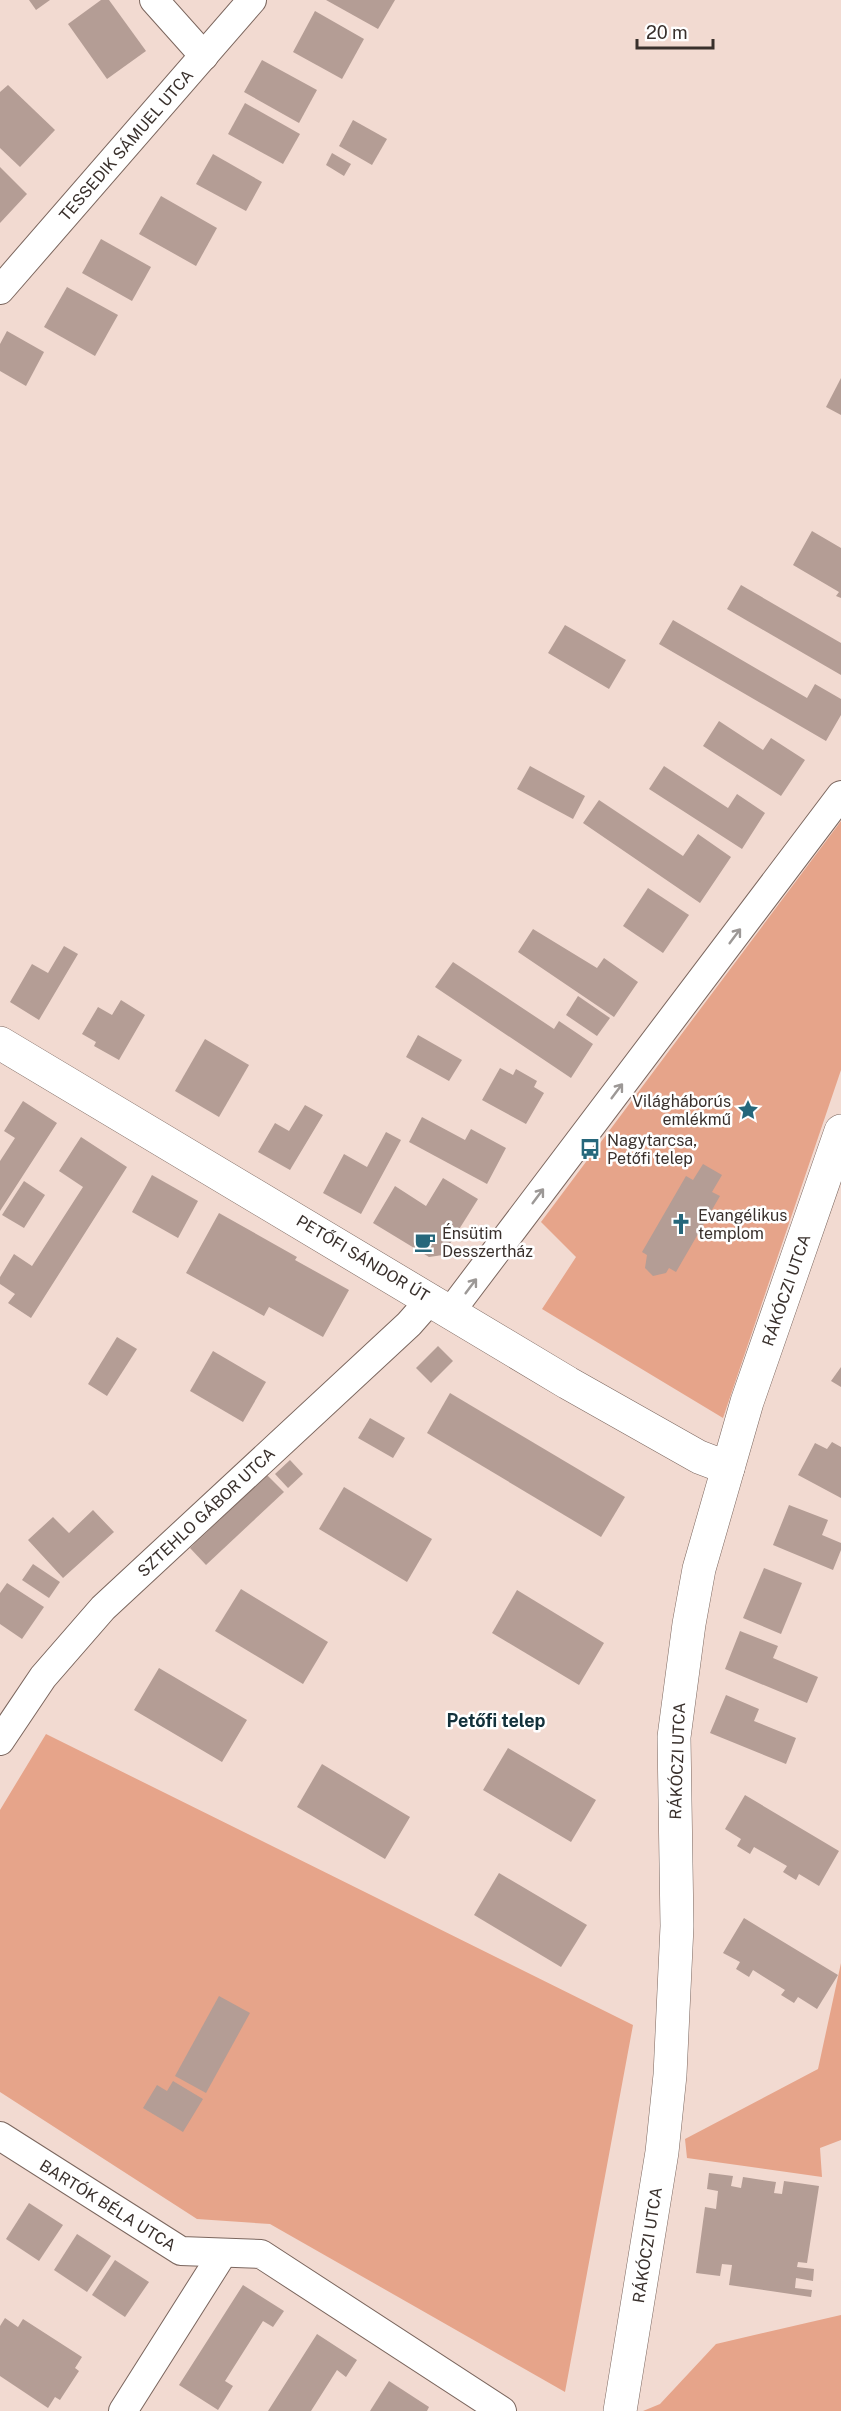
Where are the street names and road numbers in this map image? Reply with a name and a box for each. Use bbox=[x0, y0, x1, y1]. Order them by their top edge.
street label: TESSEDIK SÁMUEL UTCA bbox=[55, 65, 197, 225]
street label: PETŐFI SÁNDOR ÚT bbox=[293, 1210, 434, 1306]
street label: RÁKÓCZI UTCA bbox=[757, 1231, 815, 1349]
street label: SZTEHLO GÁBOR UTCA bbox=[133, 1443, 279, 1581]
street label: RÁKÓCZI UTCA bbox=[665, 1702, 689, 1820]
street label: BARTÓK BÉLA UTCA bbox=[36, 2155, 180, 2255]
street label: RÁKÓCZI UTCA bbox=[628, 2186, 666, 2304]

